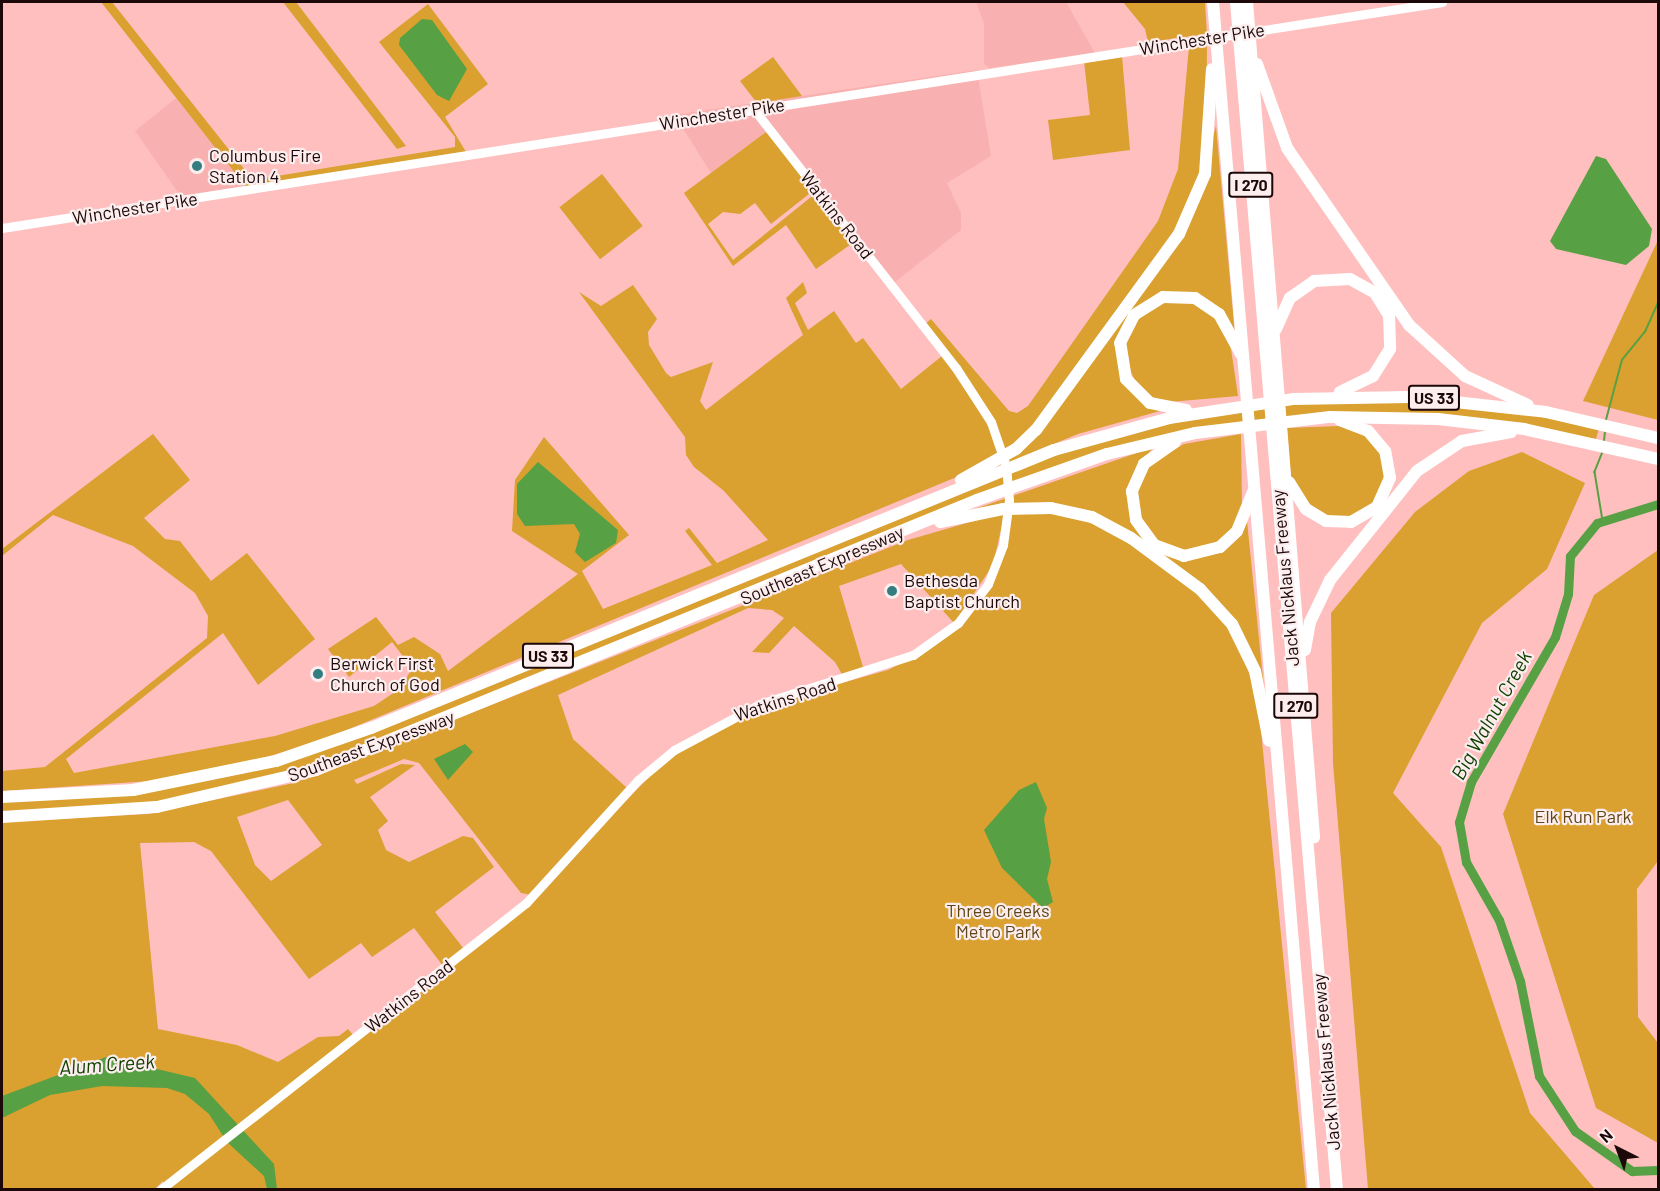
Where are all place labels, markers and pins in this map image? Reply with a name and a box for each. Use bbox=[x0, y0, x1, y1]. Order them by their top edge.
place label: Columbus Fire Station 4 bbox=[209, 145, 321, 188]
marker: Columbus Fire Station 4 bbox=[190, 159, 204, 173]
place label: Bethesda Baptist Church bbox=[904, 570, 1020, 612]
marker: Bethesda Baptist Church bbox=[885, 584, 899, 598]
place label: Berwick First Church of God bbox=[330, 653, 440, 696]
marker: Berwick First Church of God bbox=[311, 667, 325, 681]

